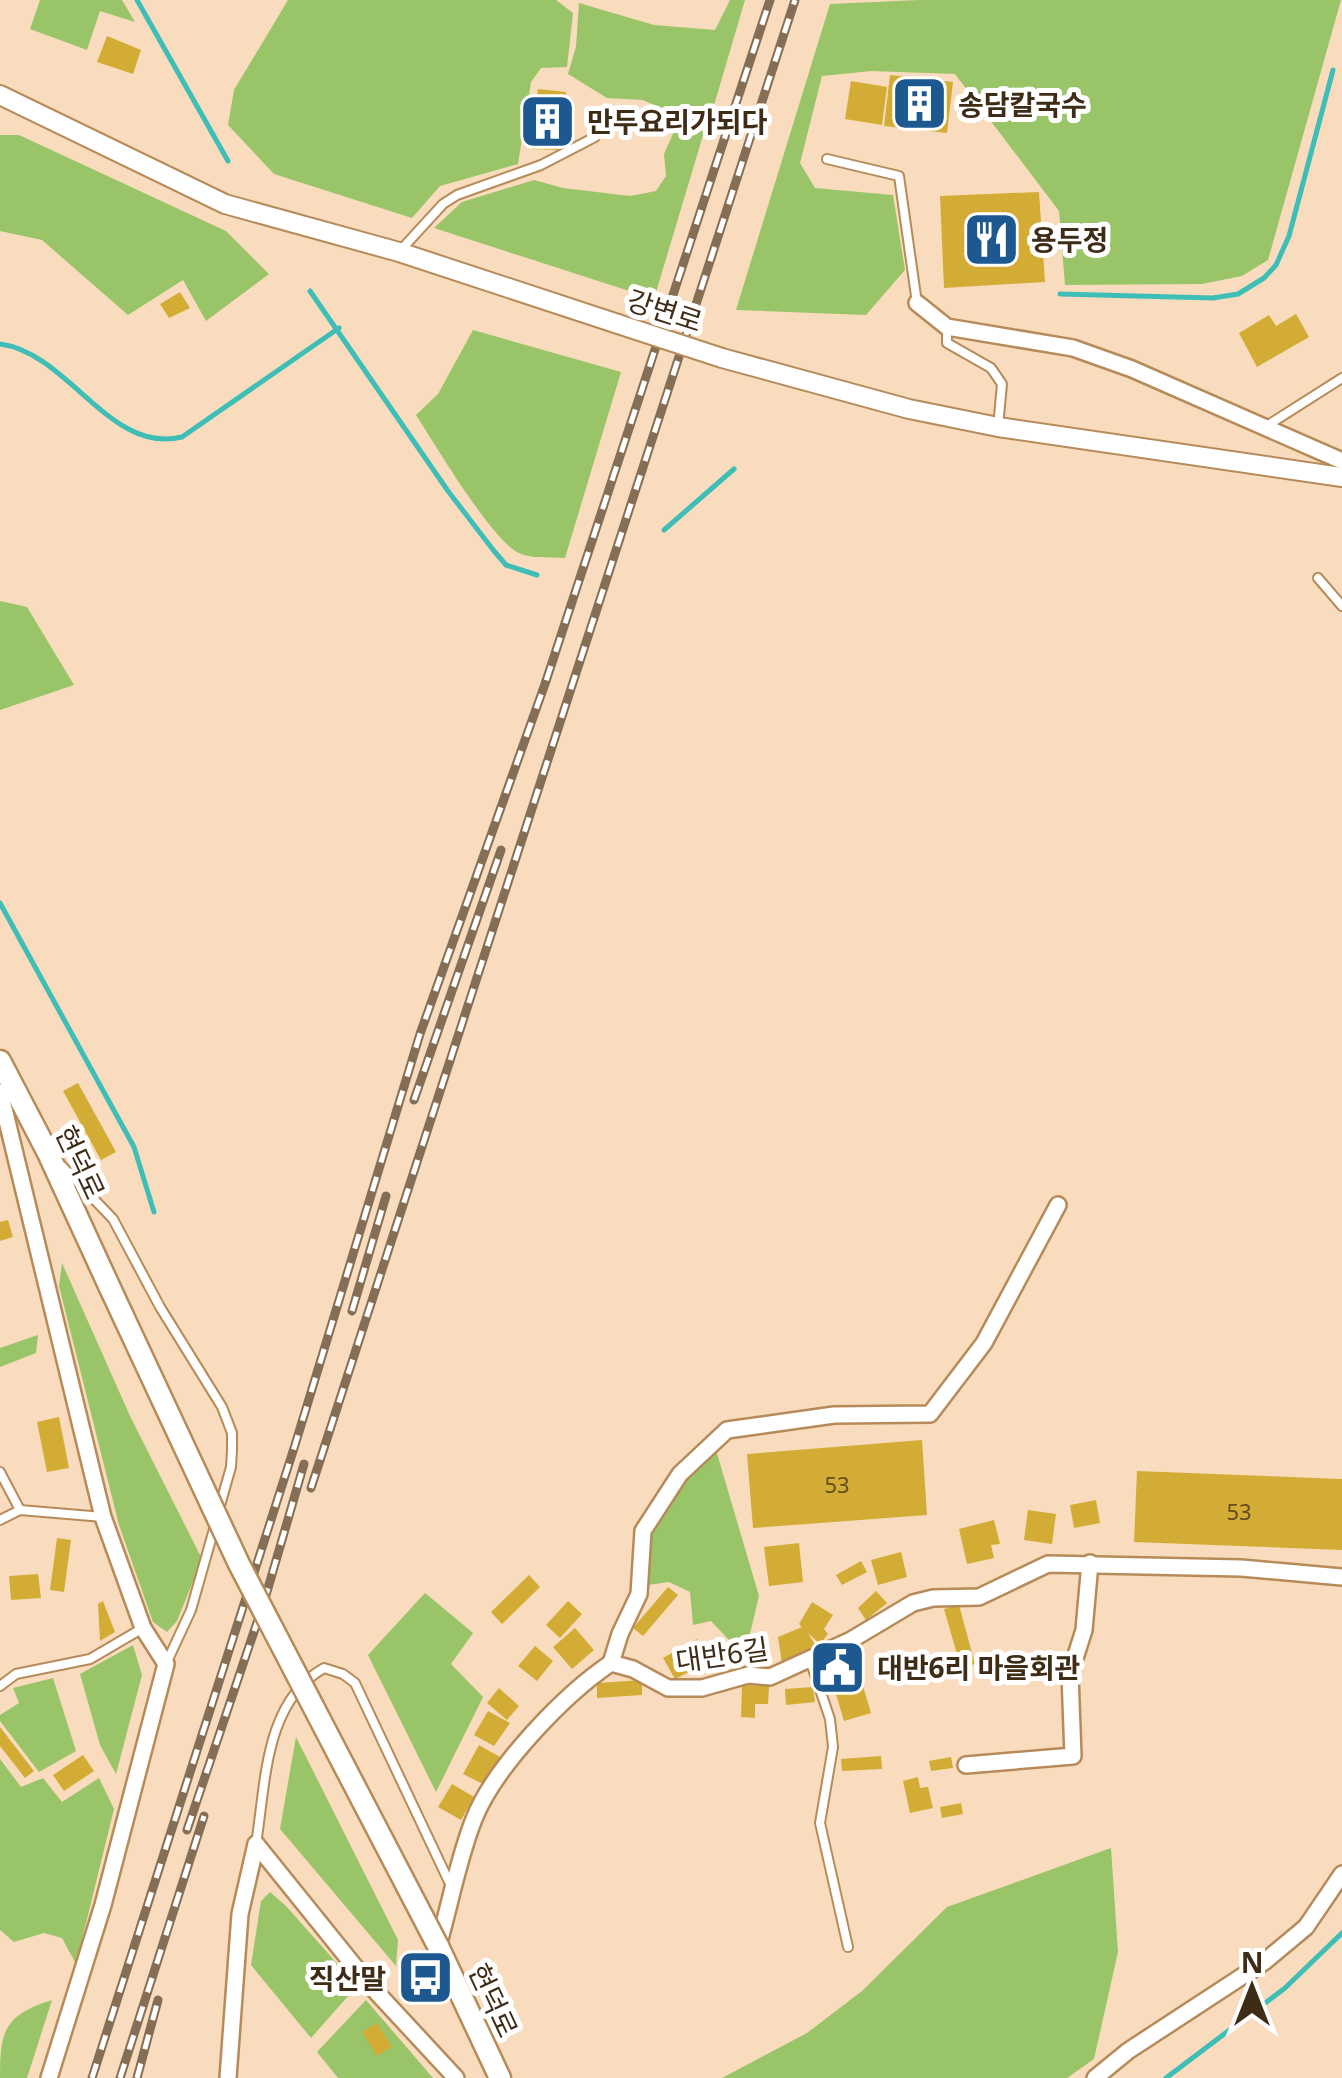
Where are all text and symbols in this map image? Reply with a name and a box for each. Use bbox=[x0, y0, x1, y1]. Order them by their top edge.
building icon: 송담칼국수 bbox=[889, 74, 949, 134]
place label: 송담칼국수 bbox=[958, 85, 1087, 123]
building icon: 만두요리가되다 bbox=[518, 91, 578, 151]
place label: 만두요리가되다 bbox=[587, 102, 768, 140]
restaurant icon: 용두정 bbox=[962, 209, 1022, 269]
place label: 용두정 bbox=[1031, 220, 1108, 258]
street label: 강변로 bbox=[622, 280, 708, 340]
street label: 현덕로 bbox=[47, 1119, 115, 1205]
house number: 53 bbox=[824, 1469, 850, 1499]
house number: 53 bbox=[1226, 1496, 1252, 1526]
street label: 대반6길 bbox=[673, 1629, 771, 1679]
public building icon: 대반6리 마을회관 bbox=[808, 1637, 868, 1697]
place label: 대반6리 마을회관 bbox=[877, 1648, 1081, 1686]
north arrow bbox=[1202, 1938, 1302, 2038]
text: N bbox=[1241, 1943, 1263, 1981]
bus stop icon: 직산말 bbox=[395, 1948, 455, 2008]
street label: 현덕로 bbox=[460, 1957, 528, 2043]
place label: 직산말 bbox=[309, 1959, 386, 1997]

